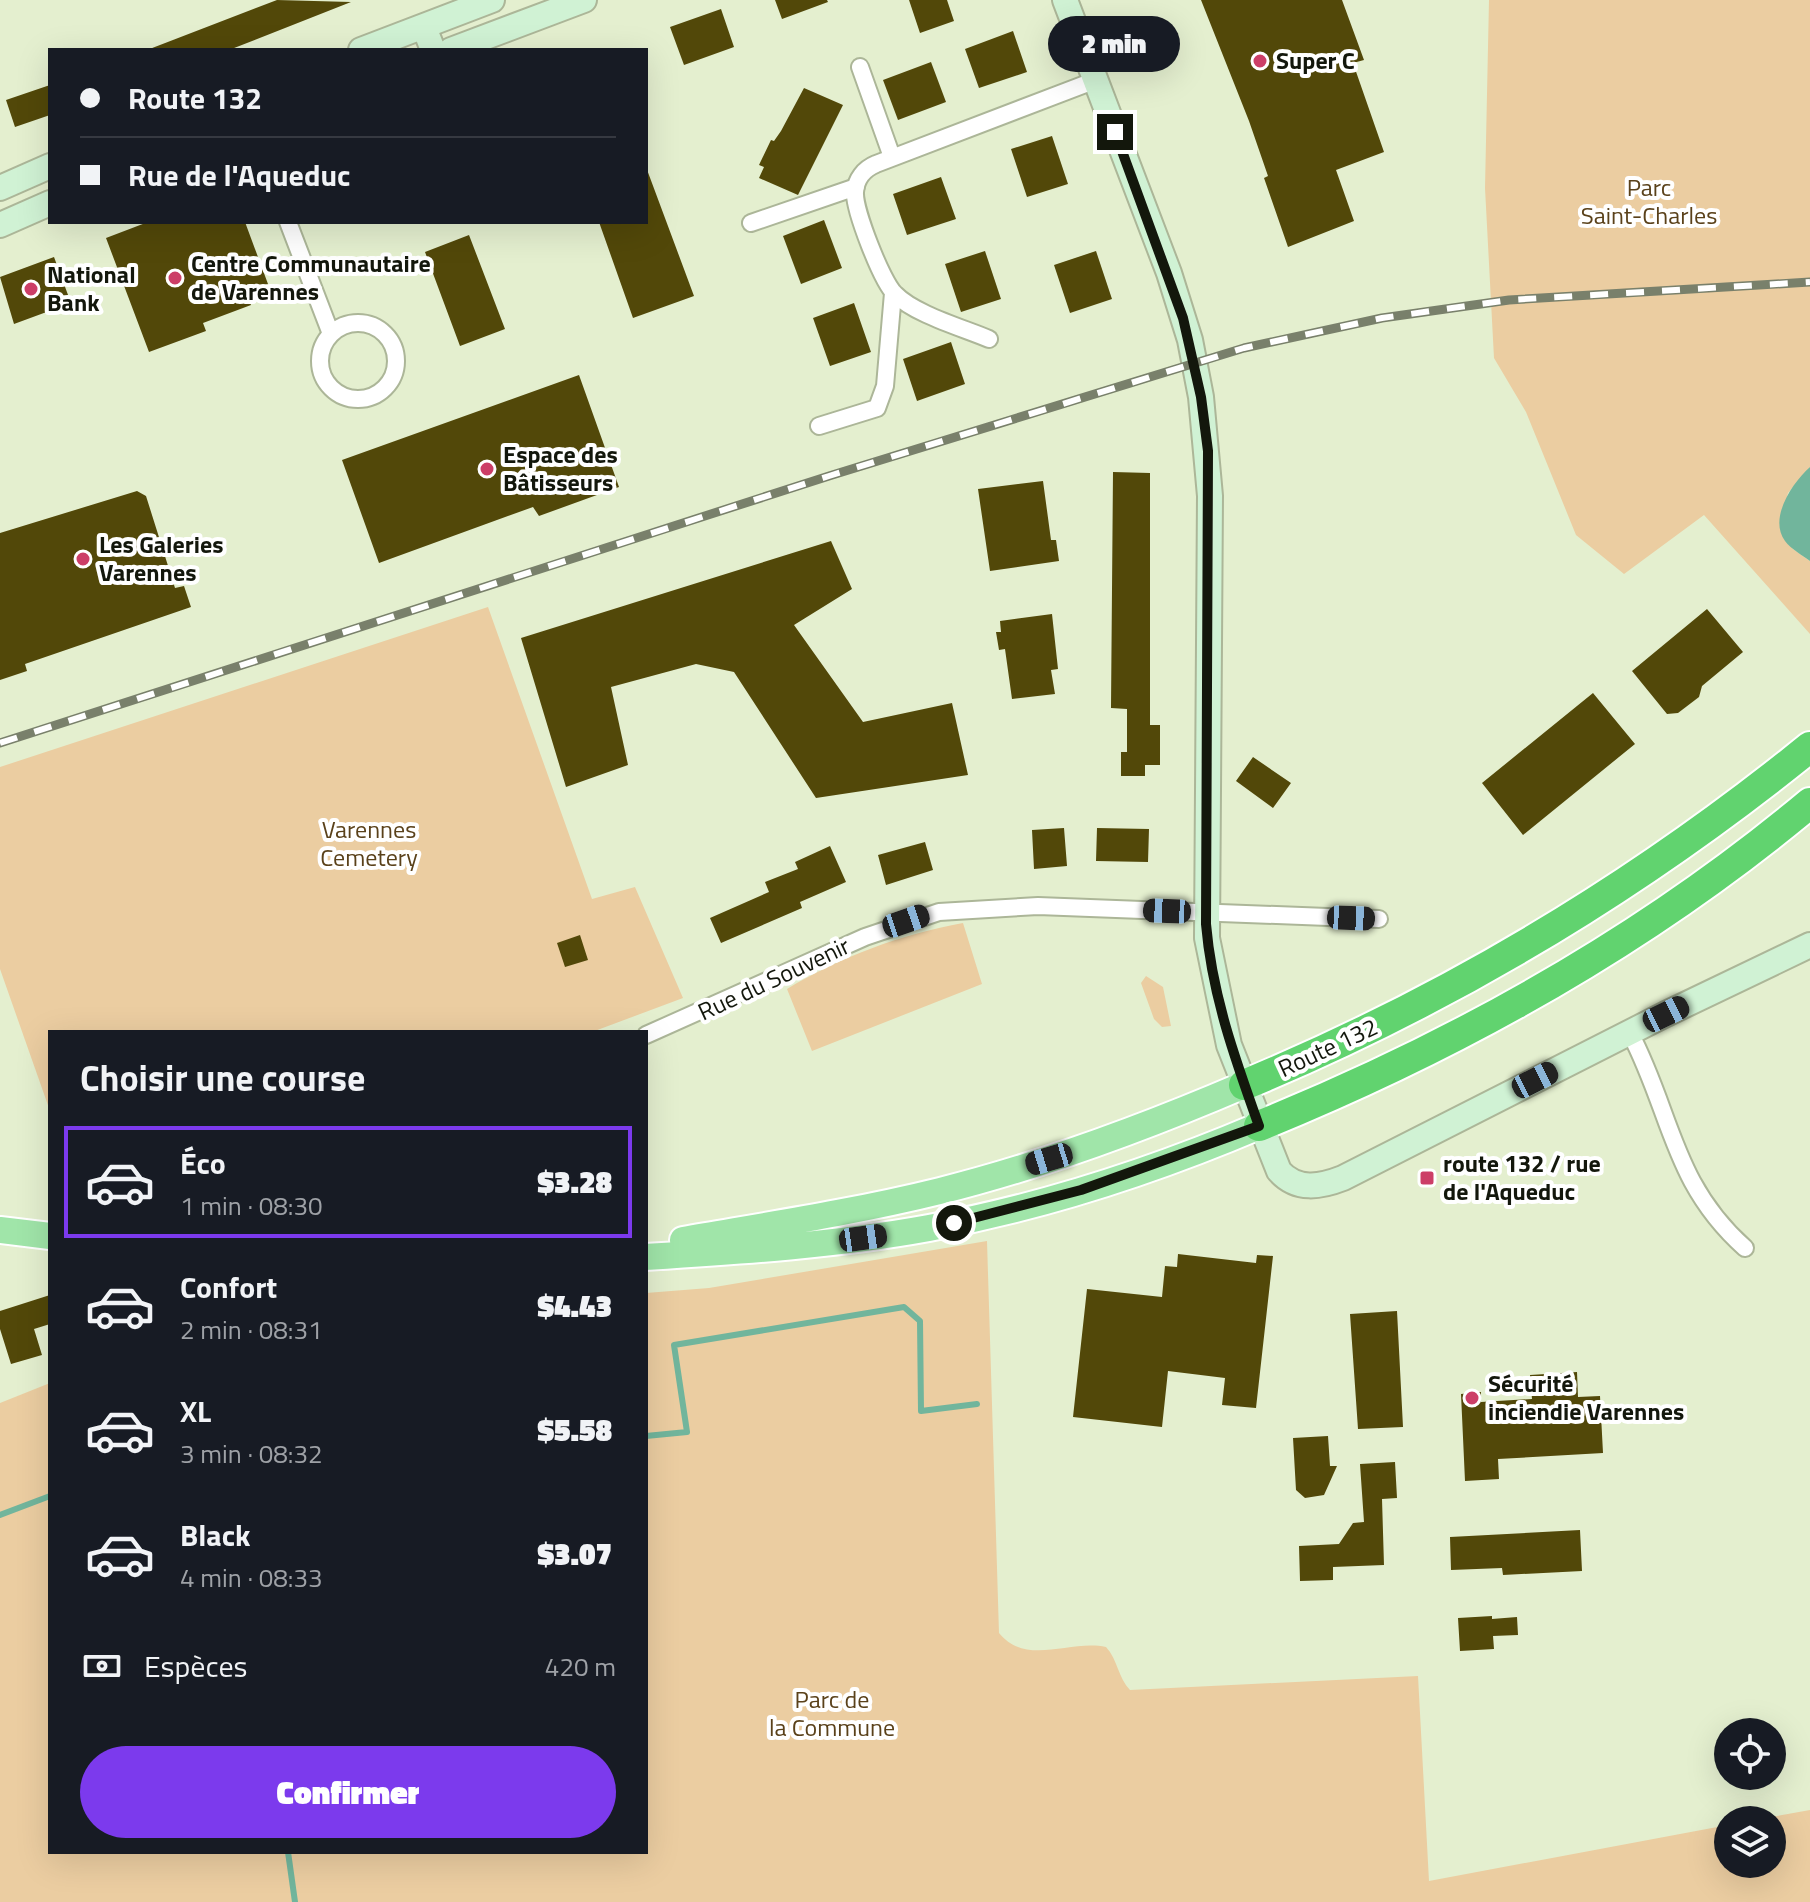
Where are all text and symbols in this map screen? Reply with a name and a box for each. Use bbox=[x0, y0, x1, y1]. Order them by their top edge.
callout: 2 min bbox=[1049, 16, 1181, 72]
text: 2 min bbox=[1082, 24, 1146, 63]
place label: Super C bbox=[1276, 42, 1355, 78]
marker: Super C bbox=[1251, 52, 1269, 70]
text: Route 132 bbox=[128, 75, 262, 121]
route end bbox=[1097, 114, 1133, 150]
text: Rue de l'Aqueduc bbox=[128, 152, 350, 198]
park label: Parc Saint-Charles bbox=[1581, 169, 1717, 233]
place label: Centre Communautaire de Varennes bbox=[191, 245, 431, 309]
place label: National Bank bbox=[47, 256, 136, 320]
marker: Centre Communautaire de Varennes bbox=[166, 269, 184, 287]
marker: National Bank bbox=[22, 280, 40, 298]
place label: Espace des Bâtisseurs bbox=[503, 436, 618, 500]
marker: Espace des Bâtisseurs bbox=[478, 460, 496, 478]
place label: Les Galeries Varennes bbox=[99, 526, 224, 590]
marker: Les Galeries Varennes bbox=[74, 550, 92, 568]
park label: Varennes Cemetery bbox=[320, 811, 418, 875]
car bbox=[1143, 898, 1191, 924]
car bbox=[879, 902, 933, 940]
car bbox=[1327, 905, 1375, 931]
street label: Rue du Souvenir bbox=[692, 927, 855, 1029]
car bbox=[1639, 993, 1693, 1035]
street label: Route 132 bbox=[1272, 1008, 1383, 1086]
text: Choisir une course bbox=[80, 1050, 365, 1105]
car bbox=[1508, 1058, 1562, 1102]
text: Éco bbox=[180, 1140, 226, 1186]
car bbox=[1023, 1141, 1075, 1177]
place label: route 132 / rue de l'Aqueduc bbox=[1443, 1145, 1601, 1209]
icon: car bbox=[84, 1146, 156, 1218]
text: $3.28 bbox=[538, 1159, 612, 1205]
marker: route 132 / rue de l'Aqueduc bbox=[1418, 1169, 1436, 1187]
text: 1 min · 08:30 bbox=[180, 1186, 323, 1225]
route start bbox=[936, 1205, 972, 1241]
car bbox=[838, 1223, 888, 1253]
text: Confort bbox=[180, 1264, 277, 1310]
icon: car bbox=[84, 1270, 156, 1342]
text: $4.43 bbox=[538, 1283, 612, 1329]
text: 2 min · 08:31 bbox=[180, 1310, 323, 1349]
place label: Sécurité inciendie Varennes bbox=[1488, 1365, 1684, 1429]
text: XL bbox=[180, 1388, 211, 1434]
marker: Sécurité inciendie Varennes bbox=[1463, 1389, 1481, 1407]
icon: car bbox=[84, 1394, 156, 1466]
text: $5.58 bbox=[538, 1407, 612, 1453]
text: 3 min · 08:32 bbox=[180, 1434, 323, 1473]
text: Black bbox=[180, 1512, 251, 1558]
icon: car bbox=[84, 1518, 156, 1590]
text: $3.07 bbox=[538, 1531, 612, 1577]
text: 4 min · 08:33 bbox=[180, 1558, 323, 1597]
text: Espèces bbox=[144, 1643, 248, 1689]
icon: cash bbox=[80, 1644, 124, 1688]
text: 420 m bbox=[545, 1647, 616, 1686]
park label: Parc de la Commune bbox=[769, 1681, 895, 1745]
map controls bbox=[1714, 1718, 1786, 1878]
button: locate bbox=[1714, 1718, 1786, 1790]
button: Confirmer bbox=[80, 1746, 616, 1838]
button: layers bbox=[1714, 1806, 1786, 1878]

